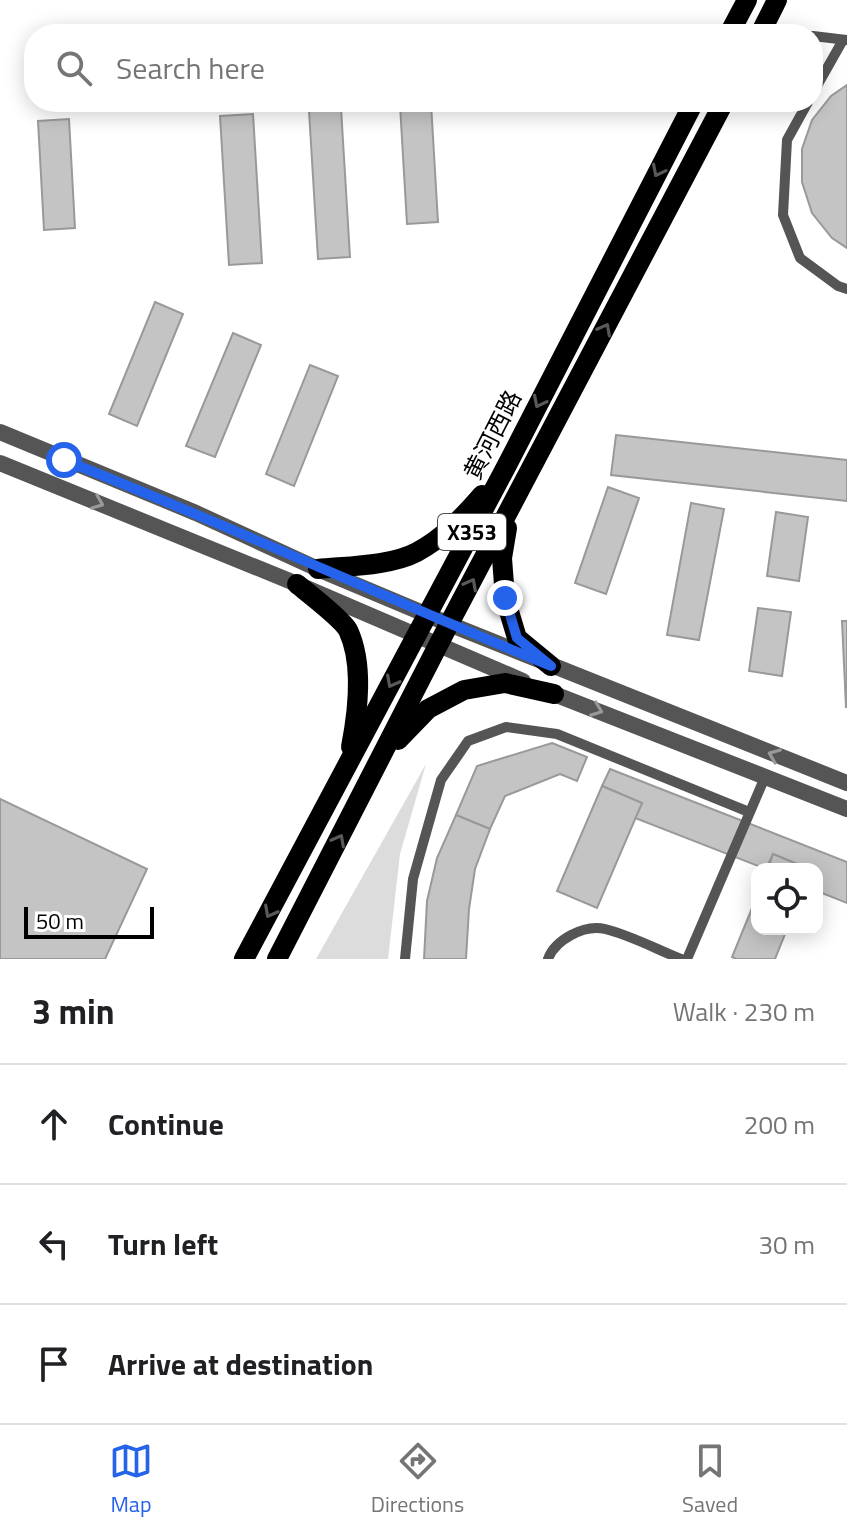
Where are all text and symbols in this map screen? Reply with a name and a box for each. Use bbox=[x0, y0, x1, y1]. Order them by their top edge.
search box bbox=[24, 24, 823, 112]
text: Search here bbox=[116, 45, 265, 91]
icon: search bbox=[52, 46, 96, 90]
one-way arrow bbox=[653, 163, 668, 178]
one-way arrow bbox=[596, 323, 611, 338]
street label: 黄河西路 bbox=[454, 384, 530, 485]
one-way arrow bbox=[534, 394, 549, 409]
route start bbox=[46, 442, 82, 478]
one-way arrow bbox=[90, 493, 104, 509]
road number: X353 bbox=[438, 514, 506, 550]
one-way arrow bbox=[461, 579, 477, 593]
route end bbox=[487, 580, 523, 616]
one-way arrow bbox=[386, 674, 401, 688]
one-way arrow bbox=[589, 700, 603, 717]
one-way arrow bbox=[768, 748, 782, 764]
one-way arrow bbox=[330, 834, 345, 849]
map controls bbox=[751, 863, 823, 935]
button: locate bbox=[751, 863, 823, 935]
scale bar bbox=[24, 903, 154, 939]
one-way arrow bbox=[264, 903, 279, 918]
text: 50 m bbox=[36, 904, 84, 938]
text: 3 min bbox=[32, 985, 115, 1037]
text: Walk · 230 m bbox=[673, 992, 815, 1031]
text: Continue bbox=[108, 1101, 224, 1147]
icon: ahead bbox=[32, 1102, 76, 1146]
text: 200 m bbox=[744, 1105, 815, 1144]
text: Turn left bbox=[108, 1221, 218, 1267]
icon: left bbox=[32, 1222, 76, 1266]
text: 30 m bbox=[758, 1225, 815, 1264]
text: Arrive at destination bbox=[108, 1341, 373, 1387]
icon: arrive bbox=[32, 1342, 76, 1386]
tab: Map bbox=[109, 1439, 153, 1521]
tab: Directions bbox=[371, 1439, 464, 1521]
tab: Saved bbox=[682, 1439, 738, 1521]

